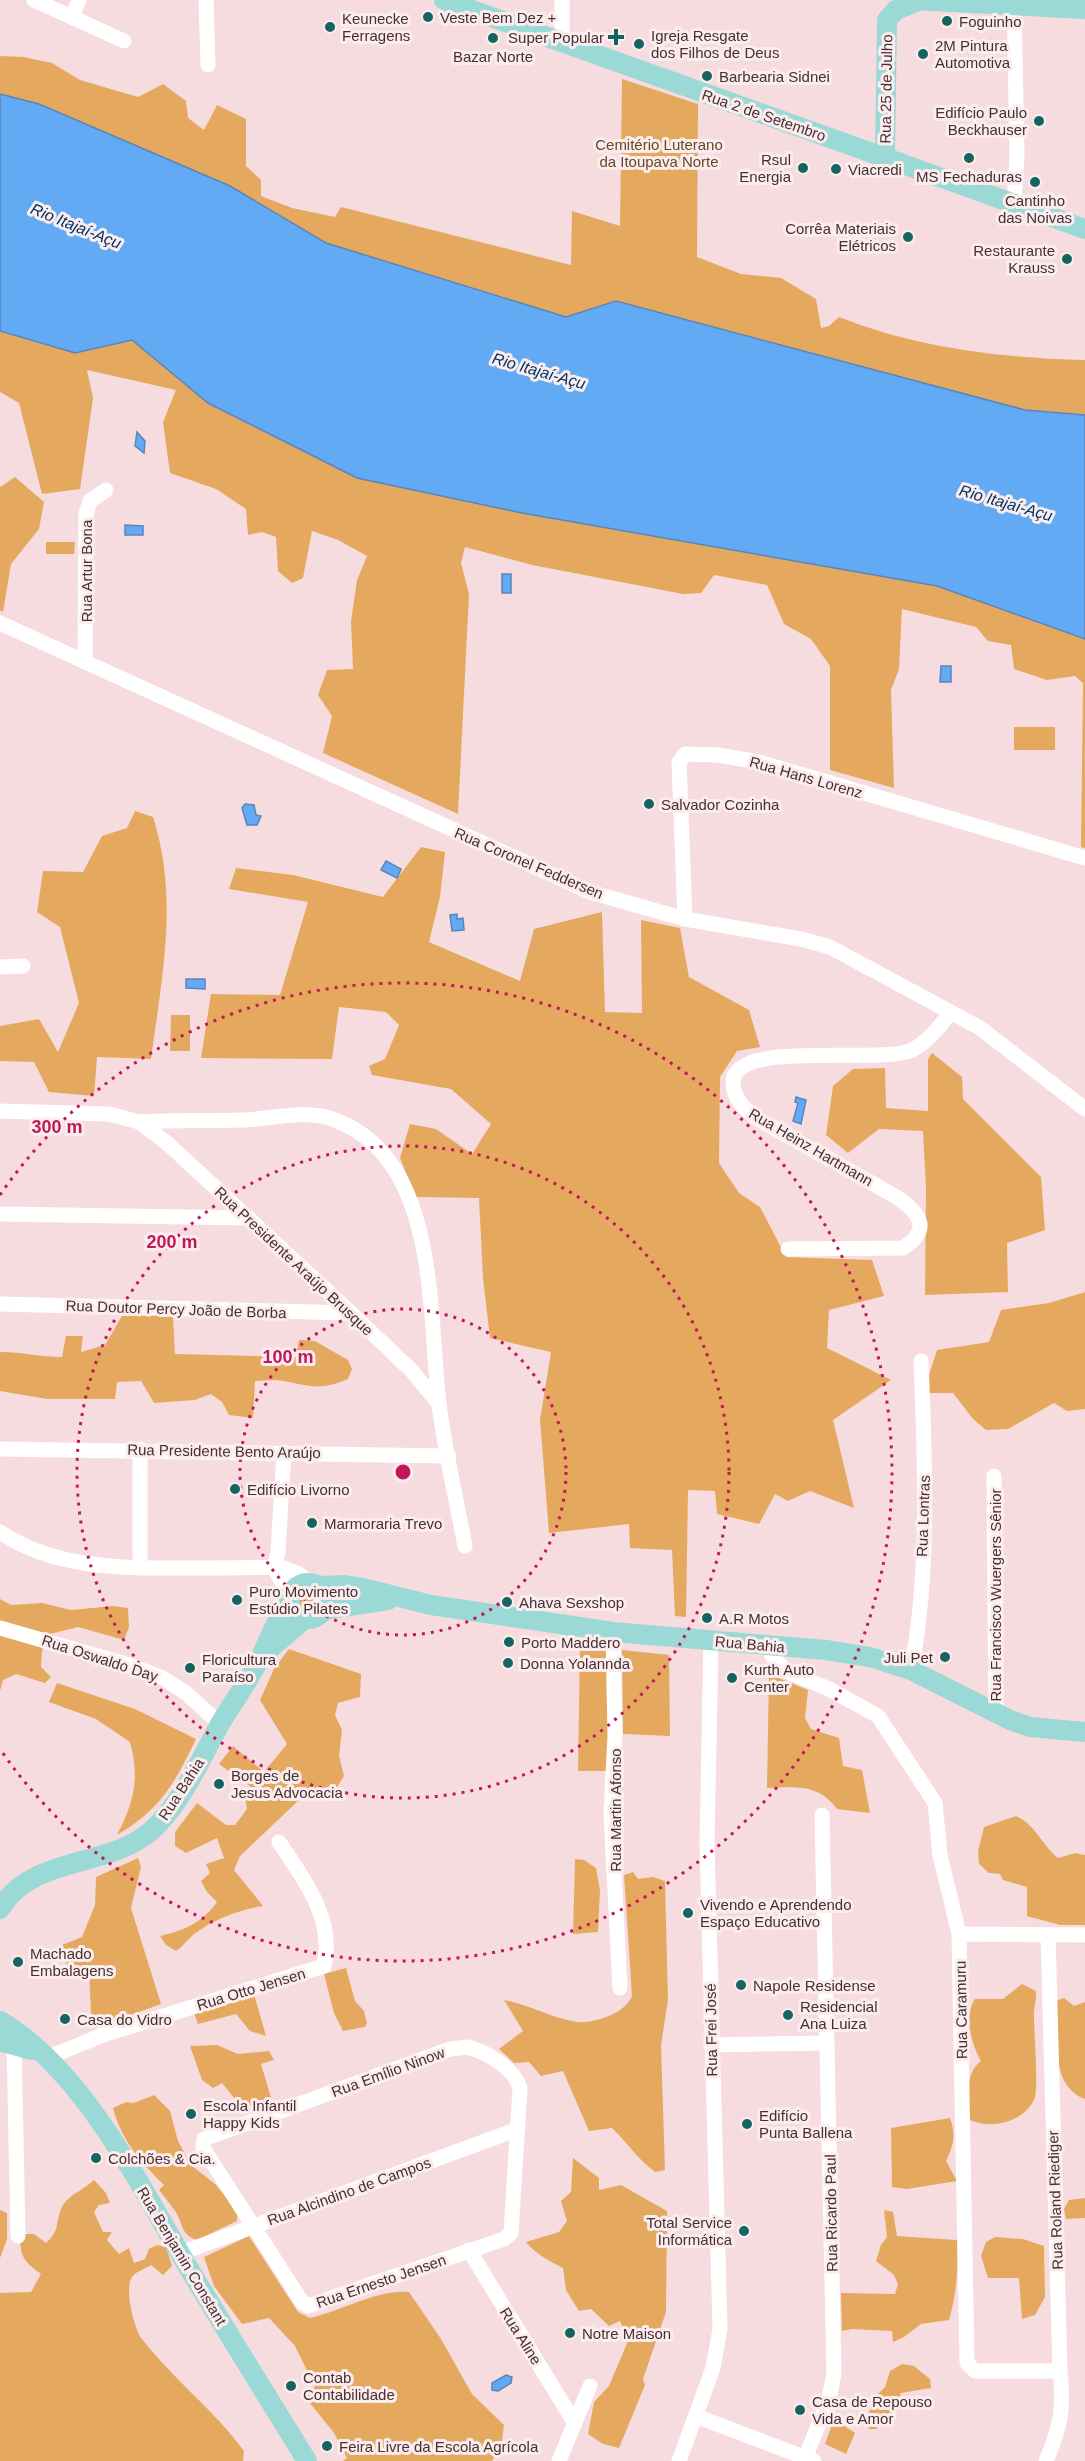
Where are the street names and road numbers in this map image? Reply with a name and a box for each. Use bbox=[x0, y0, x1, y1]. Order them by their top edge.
street label: Rua 25 de Julho bbox=[877, 34, 895, 144]
street label: Rua 2 de Setembro bbox=[700, 86, 828, 144]
street label: Rua Artur Bona bbox=[78, 519, 95, 622]
street label: Rua Hans Lorenz bbox=[748, 753, 864, 801]
street label: Rua Coronel Feddersen bbox=[452, 824, 606, 902]
street label: Rua Heinz Hartmann bbox=[746, 1105, 876, 1189]
street label: Rua Presidente Araújo Brusque bbox=[211, 1183, 377, 1339]
street label: Rua Doutor Percy João de Borba bbox=[65, 1297, 287, 1321]
street label: Rua Presidente Bento Araújo bbox=[127, 1441, 321, 1461]
street label: Rua Lontras bbox=[913, 1475, 933, 1557]
street label: Rua Francisco Wuergers Sênior bbox=[987, 1488, 1004, 1702]
street label: Rua Oswaldo Day bbox=[40, 1631, 161, 1685]
street label: Rua Bahia bbox=[714, 1632, 786, 1656]
street label: Rua Martin Afonso bbox=[607, 1748, 624, 1872]
street label: Rua Bahia bbox=[155, 1754, 208, 1823]
street label: Rua Caramuru bbox=[952, 1961, 970, 2059]
street label: Rua Otto Jensen bbox=[195, 1964, 307, 2014]
street label: Rua Frei José bbox=[702, 1983, 720, 2077]
street label: Rua Emílio Ninow bbox=[329, 2044, 447, 2100]
street label: Rua Roland Riediger bbox=[1044, 2130, 1066, 2270]
street label: Rua Alcindino de Campos bbox=[265, 2153, 433, 2229]
street label: Rua Ricardo Paul bbox=[821, 2154, 841, 2272]
street label: Rua Benjamin Constant bbox=[134, 2184, 231, 2329]
street label: Rua Ernesto Jensen bbox=[314, 2251, 448, 2311]
street label: Rua Aline bbox=[497, 2304, 545, 2368]

